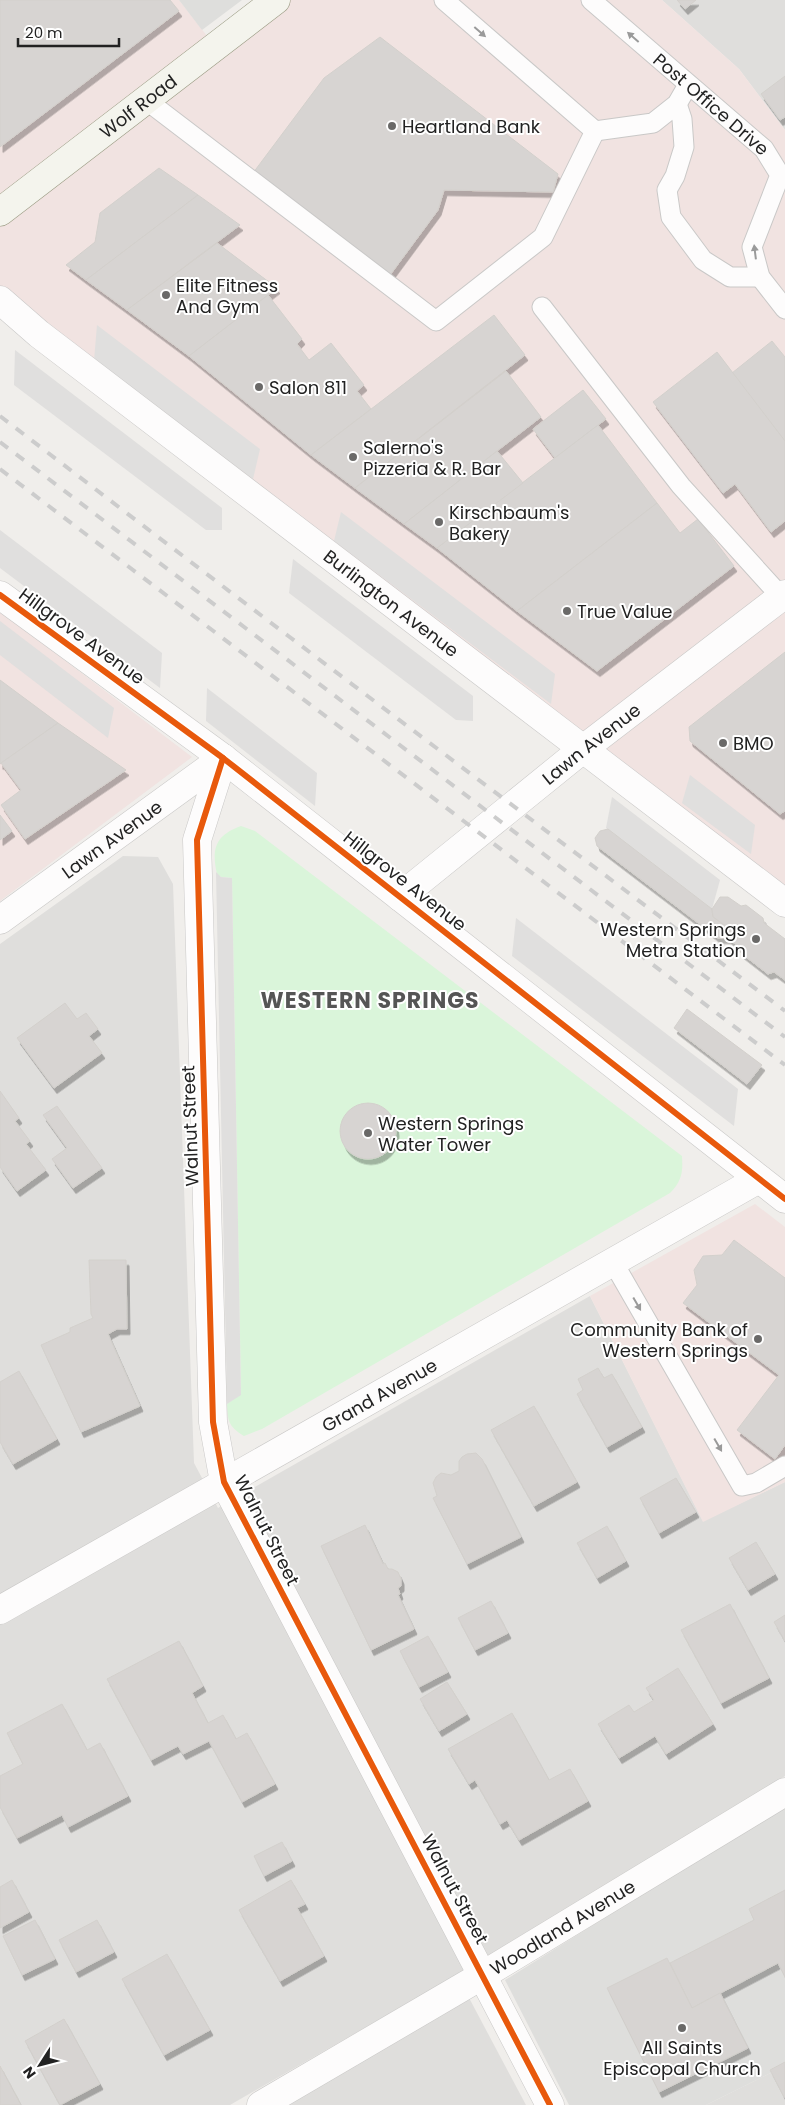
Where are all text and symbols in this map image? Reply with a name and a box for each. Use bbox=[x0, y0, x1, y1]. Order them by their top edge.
scale bar bbox=[18, 15, 119, 47]
text: 20 m bbox=[25, 22, 63, 43]
one-way arrow bbox=[474, 26, 486, 38]
one-way arrow bbox=[627, 32, 639, 43]
street label: Post Office Drive bbox=[648, 47, 775, 161]
street label: Wolf Road bbox=[94, 68, 182, 144]
place label: Heartland Bank bbox=[402, 114, 541, 139]
marker: Heartland Bank bbox=[386, 120, 398, 132]
one-way arrow bbox=[751, 244, 759, 260]
place label: Elite Fitness And Gym bbox=[176, 273, 278, 319]
marker: Elite Fitness And Gym bbox=[160, 289, 172, 301]
place label: Salon 811 bbox=[269, 375, 347, 400]
marker: Salon 811 bbox=[253, 381, 265, 393]
place label: Salerno's Pizzeria & R. Bar bbox=[363, 435, 501, 481]
marker: Salerno's Pizzeria & R. Bar bbox=[347, 451, 359, 463]
place label: Kirschbaum's Bakery bbox=[449, 500, 569, 546]
marker: Kirschbaum's Bakery bbox=[433, 516, 445, 528]
street label: Burlington Avenue bbox=[319, 543, 464, 662]
street label: Hillgrove Avenue bbox=[14, 582, 150, 690]
place label: True Value bbox=[577, 599, 672, 624]
marker: True Value bbox=[561, 605, 573, 617]
street label: Lawn Avenue bbox=[536, 697, 645, 790]
place label: BMO bbox=[733, 731, 774, 756]
marker: BMO bbox=[717, 737, 729, 749]
street label: Lawn Avenue bbox=[56, 794, 167, 884]
street label: Hillgrove Avenue bbox=[338, 825, 472, 937]
place label: Western Springs Metra Station bbox=[600, 917, 746, 963]
marker: Western Springs Metra Station bbox=[750, 933, 762, 945]
district label: WESTERN SPRINGS bbox=[261, 985, 479, 1016]
street label: Walnut Street bbox=[175, 1065, 205, 1187]
place label: Western Springs Water Tower bbox=[378, 1111, 524, 1157]
marker: Western Springs Water Tower bbox=[362, 1127, 374, 1139]
one-way arrow bbox=[633, 1297, 641, 1311]
place label: Community Bank of Western Springs bbox=[570, 1317, 748, 1363]
marker: Community Bank of Western Springs bbox=[752, 1333, 764, 1345]
street label: Grand Avenue bbox=[317, 1352, 441, 1437]
one-way arrow bbox=[714, 1438, 723, 1451]
street label: Walnut Street bbox=[228, 1470, 306, 1590]
street label: Walnut Street bbox=[415, 1830, 495, 1948]
street label: Woodland Avenue bbox=[485, 1873, 640, 1981]
marker: All Saints Episcopal Church bbox=[676, 2022, 688, 2034]
place label: All Saints Episcopal Church bbox=[603, 2035, 761, 2081]
north arrow bbox=[15, 2040, 65, 2090]
text: N bbox=[18, 2063, 41, 2083]

